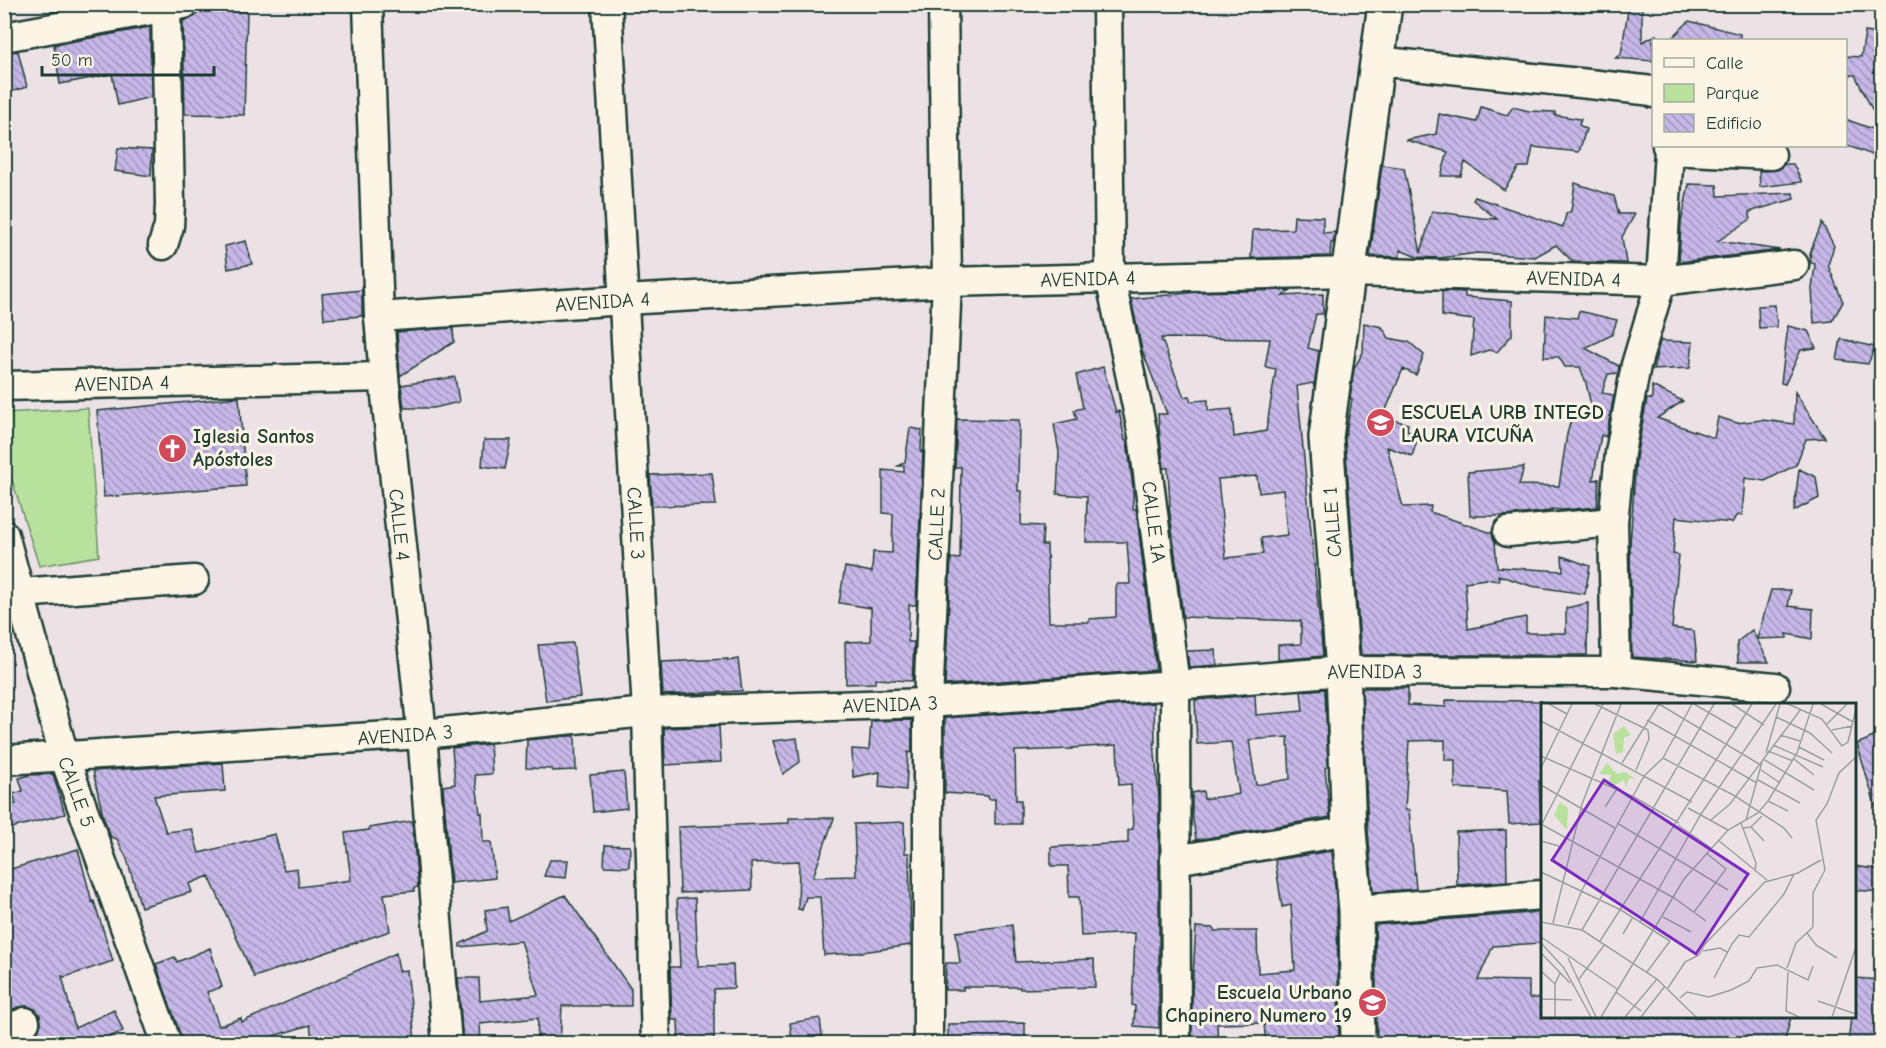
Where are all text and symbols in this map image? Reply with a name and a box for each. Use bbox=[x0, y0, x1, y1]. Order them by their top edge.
scale bar bbox=[42, 39, 214, 77]
legend bbox=[1652, 39, 1847, 147]
text: 50 m bbox=[51, 50, 93, 71]
text: Calle bbox=[1706, 53, 1743, 74]
text: Parque bbox=[1706, 83, 1759, 104]
text: Edificio bbox=[1706, 113, 1762, 134]
street label: AVENIDA 4 bbox=[1040, 266, 1136, 292]
street label: AVENIDA 4 bbox=[1526, 266, 1622, 292]
street label: AVENIDA 4 bbox=[554, 288, 651, 317]
street label: AVENIDA 4 bbox=[74, 371, 170, 396]
place label: ESCUELA URB INTEGD LAURA VICUÑA bbox=[1401, 401, 1604, 447]
school or university icon: ESCUELA URB INTEGD LAURA VICUÑA bbox=[1364, 407, 1396, 439]
place label: Iglesia Santos Apóstoles bbox=[193, 425, 314, 471]
church icon: Iglesia Santos Apóstoles bbox=[156, 432, 188, 464]
street label: CALLE 1A bbox=[1137, 480, 1170, 565]
street label: CALLE 3 bbox=[622, 486, 649, 560]
street label: CALLE 1 bbox=[1319, 486, 1346, 558]
street label: CALLE 2 bbox=[923, 487, 950, 561]
street label: CALLE 4 bbox=[384, 488, 414, 562]
street label: AVENIDA 3 bbox=[1326, 660, 1423, 684]
street label: AVENIDA 3 bbox=[842, 691, 939, 718]
inset map bbox=[1541, 703, 1856, 1018]
street label: AVENIDA 3 bbox=[357, 720, 454, 750]
street label: CALLE 5 bbox=[53, 753, 100, 830]
place label: Escuela Urbano Chapinero Numero 19 bbox=[1165, 981, 1352, 1027]
school or university icon: Escuela Urbano Chapinero Numero 19 bbox=[1357, 987, 1389, 1019]

